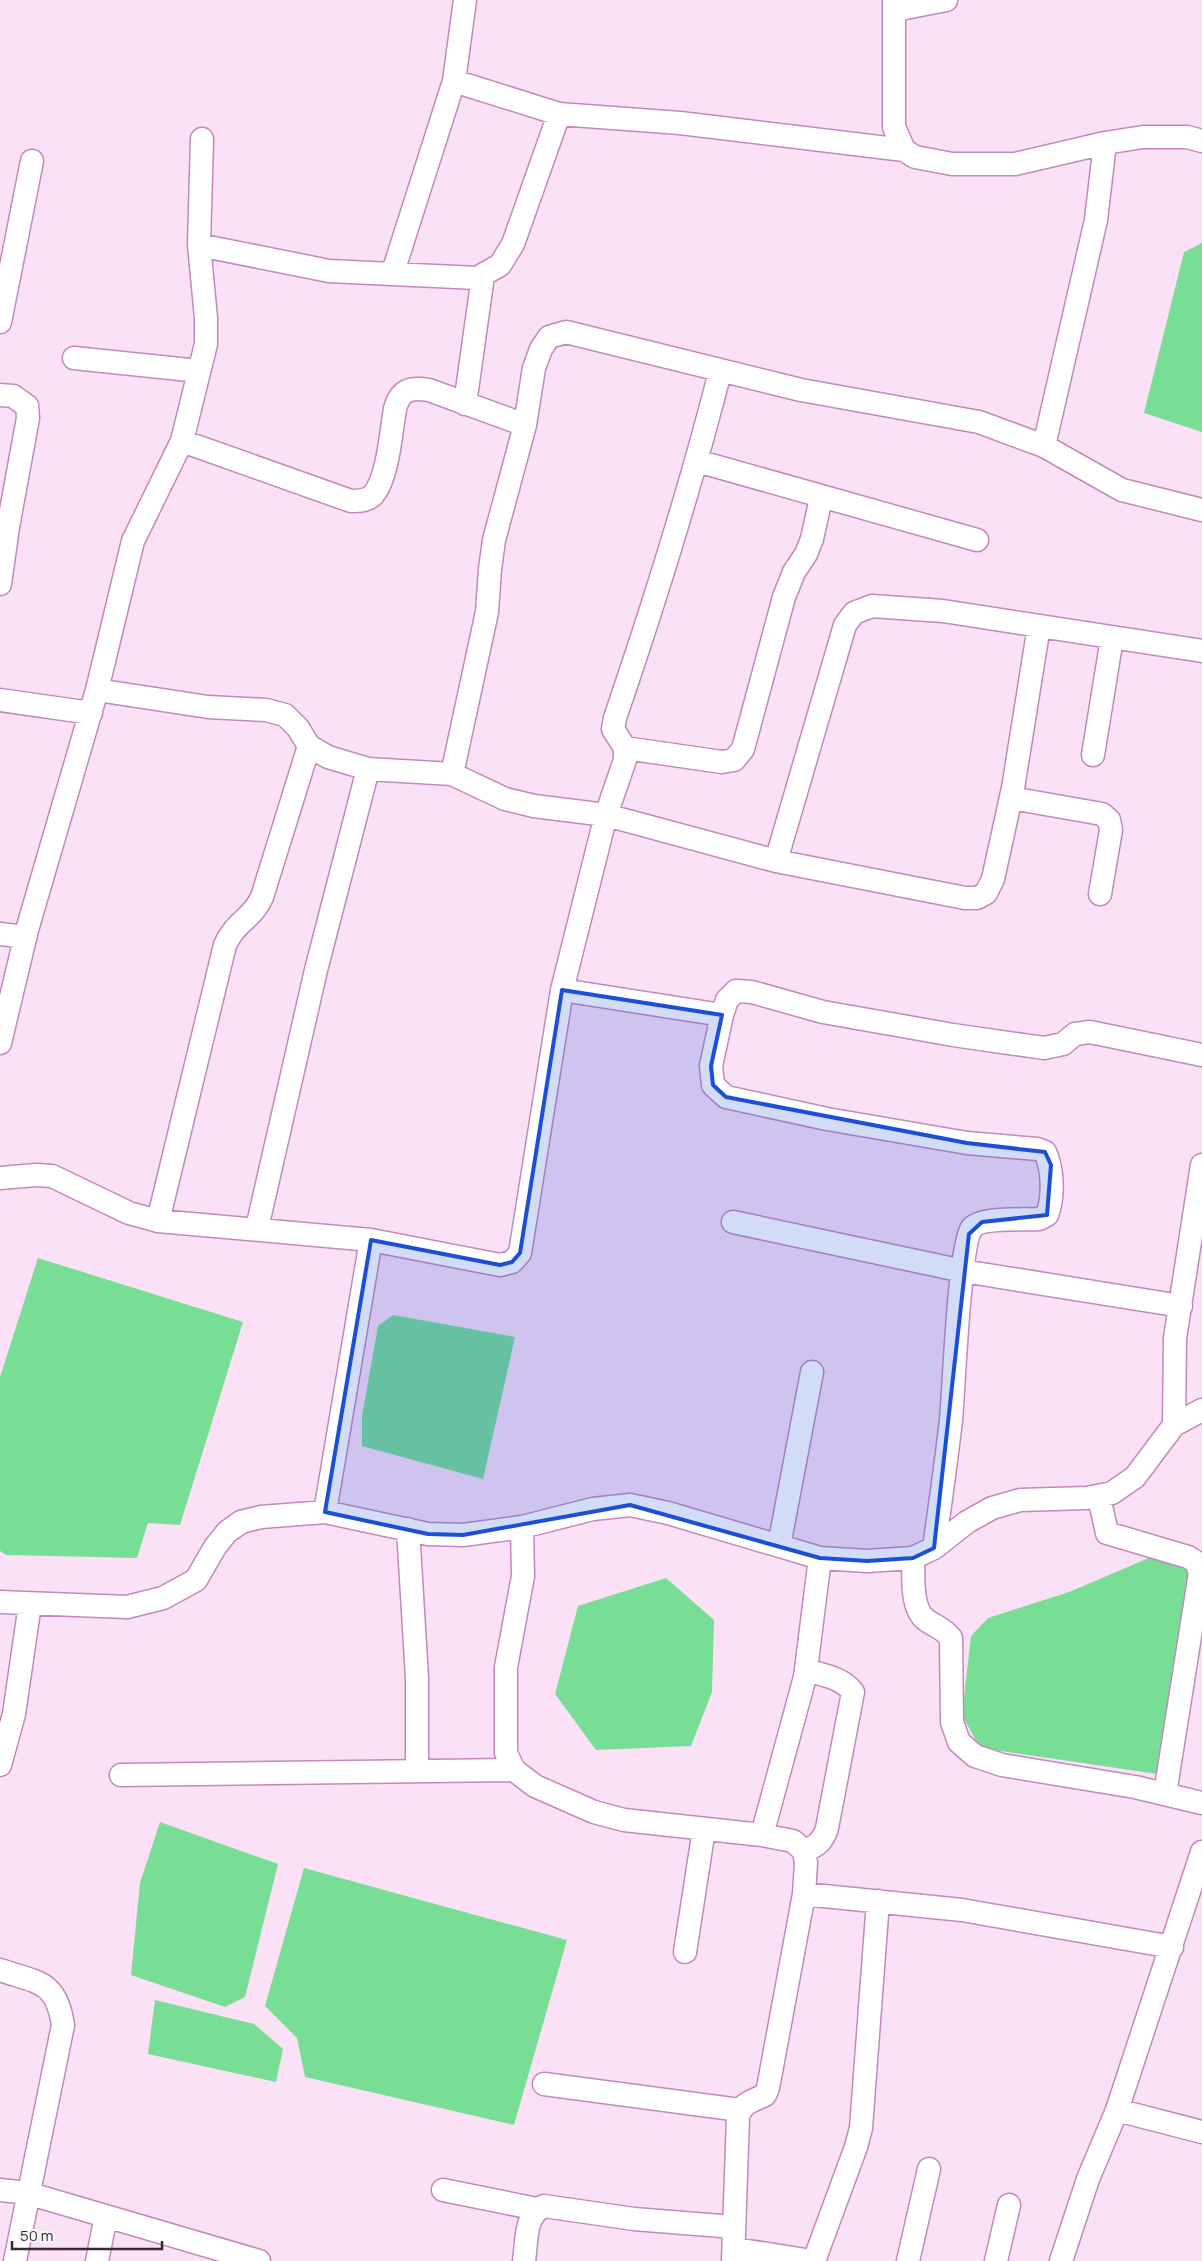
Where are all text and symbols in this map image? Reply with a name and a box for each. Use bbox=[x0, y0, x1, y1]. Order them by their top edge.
scale bar bbox=[12, 2218, 162, 2250]
text: 50 m bbox=[20, 2225, 54, 2246]

